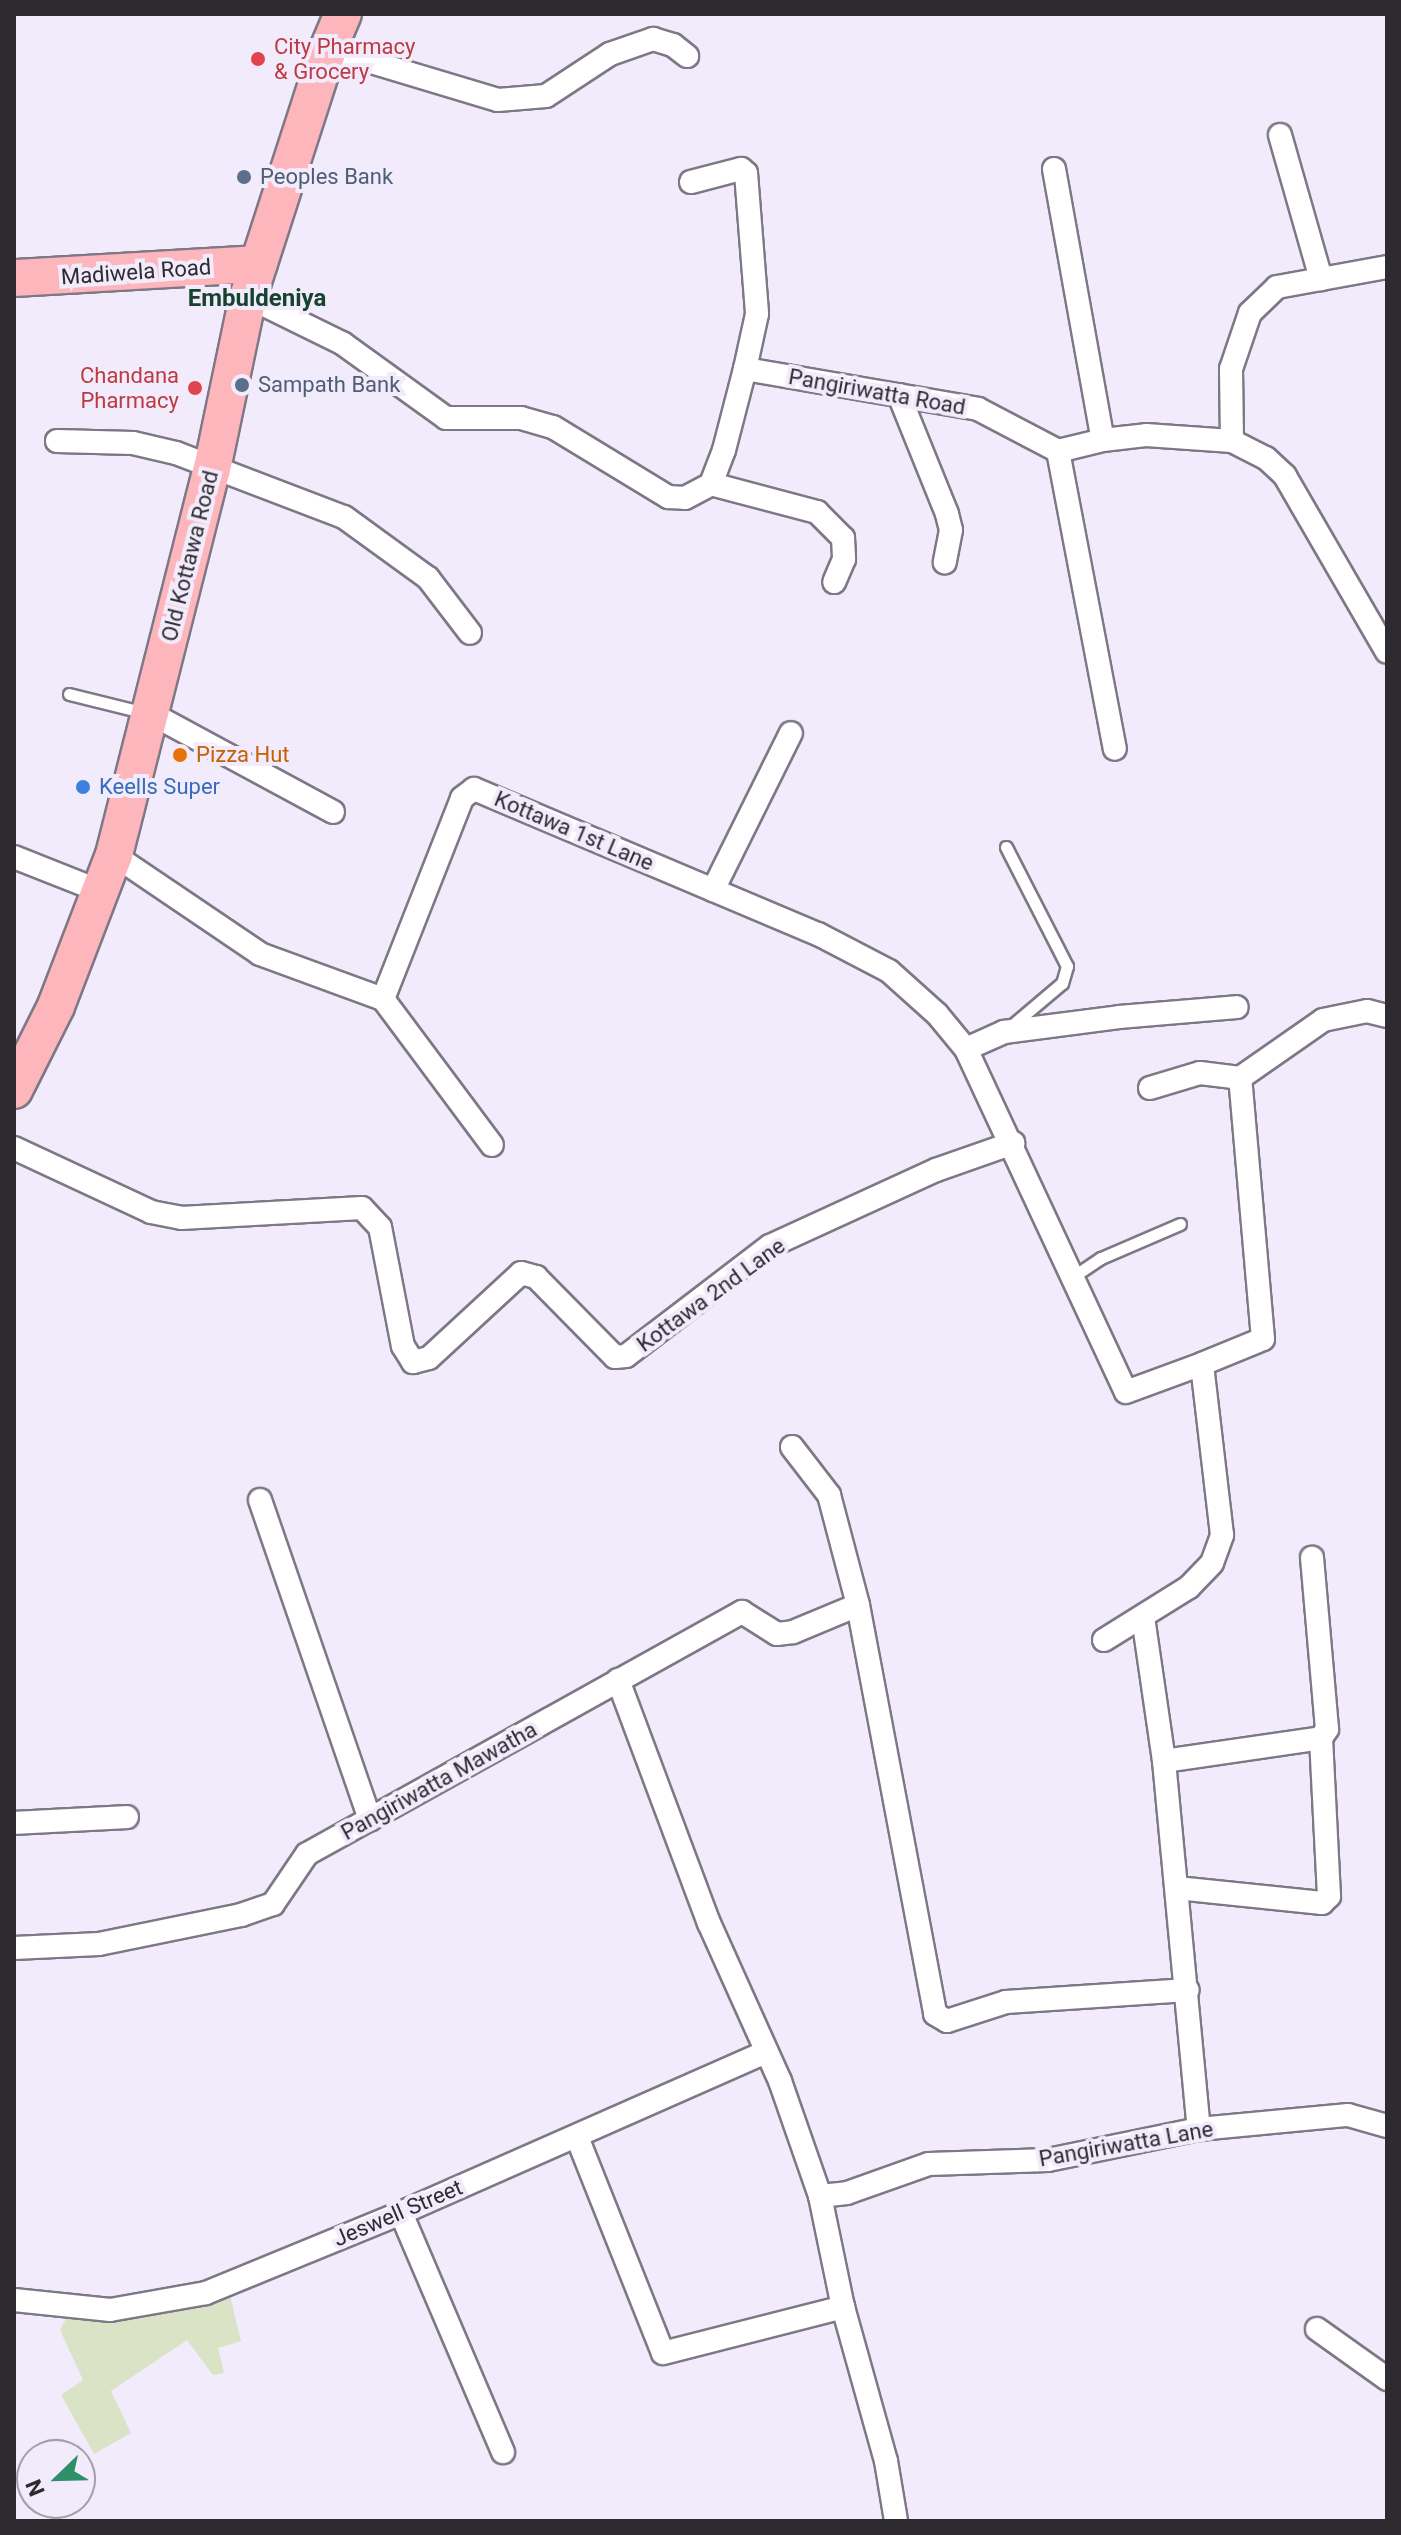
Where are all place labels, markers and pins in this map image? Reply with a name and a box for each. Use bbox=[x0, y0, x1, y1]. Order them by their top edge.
place label: City Pharmacy & Grocery bbox=[274, 33, 415, 84]
marker: City Pharmacy & Grocery bbox=[249, 50, 267, 68]
place label: Peoples Bank bbox=[260, 164, 393, 190]
marker: Peoples Bank bbox=[235, 168, 253, 186]
place label: Chandana Pharmacy bbox=[80, 362, 179, 414]
place label: Sampath Bank bbox=[258, 372, 400, 398]
marker: Sampath Bank bbox=[233, 376, 251, 394]
marker: Chandana Pharmacy bbox=[186, 379, 204, 397]
place label: Pizza Hut bbox=[196, 742, 290, 768]
marker: Pizza Hut bbox=[171, 746, 189, 764]
place label: Keells Super bbox=[99, 774, 220, 800]
marker: Keells Super bbox=[74, 778, 92, 796]

